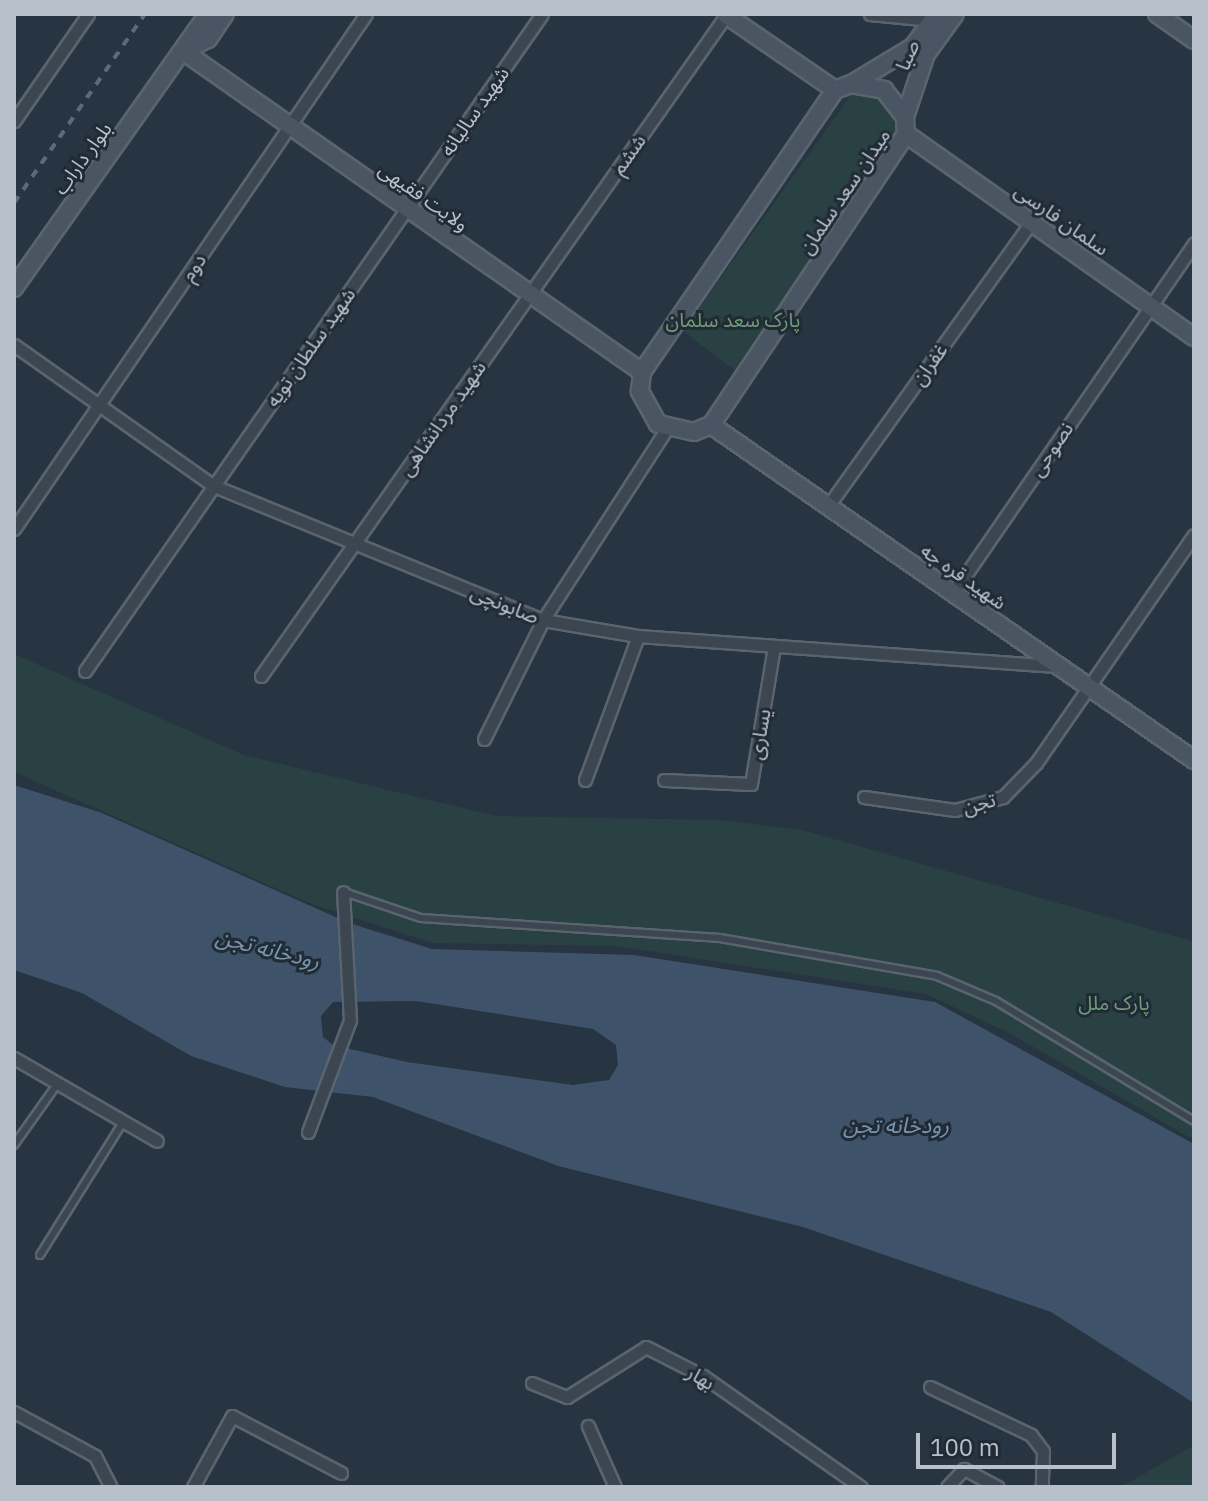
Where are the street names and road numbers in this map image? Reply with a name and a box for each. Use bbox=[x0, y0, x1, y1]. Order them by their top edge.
street label: صبا bbox=[890, 36, 924, 74]
street label: شهید سالیانه bbox=[434, 62, 514, 160]
street label: بلوار داراب bbox=[48, 117, 116, 199]
street label: میدان سعد سلمان bbox=[793, 124, 895, 258]
street label: ششم bbox=[606, 129, 650, 179]
street label: ولایت فقیهی bbox=[374, 156, 474, 236]
street label: سلمان فارسی bbox=[1010, 178, 1114, 260]
street label: دوم bbox=[175, 249, 211, 285]
street label: شهید سلطان تویه bbox=[260, 283, 360, 411]
street label: غفران bbox=[906, 338, 952, 390]
street label: شهید مردانشاهی bbox=[393, 356, 491, 480]
street label: نصوحی bbox=[1024, 417, 1078, 481]
street label: شهید قره جه bbox=[917, 538, 1011, 614]
street label: صابونچی bbox=[467, 579, 543, 629]
street label: یساری bbox=[743, 707, 775, 761]
street label: تجن bbox=[960, 787, 998, 819]
street label: بهار bbox=[683, 1359, 719, 1395]

